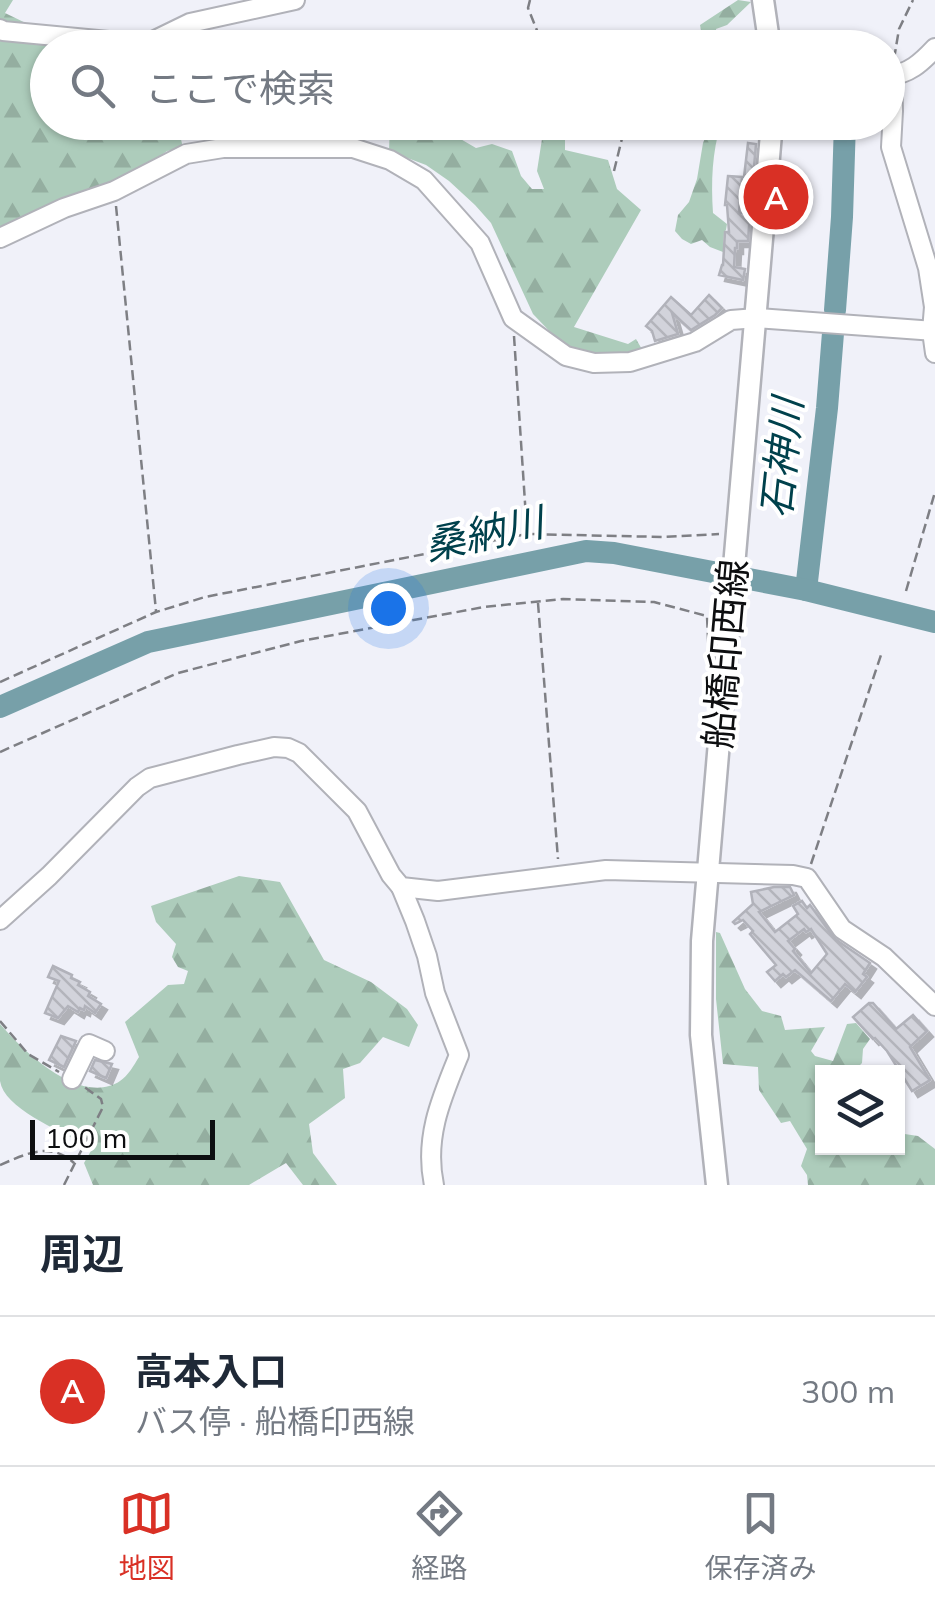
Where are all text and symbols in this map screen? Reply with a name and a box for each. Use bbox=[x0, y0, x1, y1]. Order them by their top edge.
search box bbox=[30, 30, 905, 140]
icon: search bbox=[65, 58, 120, 113]
text: ここで検索 bbox=[145, 64, 335, 112]
pin: A bbox=[744, 160, 808, 234]
water label: 石神川 bbox=[750, 392, 813, 520]
water label: 桑納川 bbox=[420, 495, 552, 570]
street label: 船橋印西線 bbox=[693, 557, 757, 751]
your location bbox=[363, 583, 414, 634]
map controls bbox=[815, 1065, 905, 1155]
button: layers bbox=[815, 1065, 905, 1155]
scale bar bbox=[30, 1115, 215, 1160]
text: 100 m bbox=[45, 1120, 127, 1155]
text: 周辺 bbox=[40, 1227, 124, 1280]
text: 高本入口 bbox=[135, 1347, 287, 1395]
text: A bbox=[60, 1371, 85, 1411]
text: 300 m bbox=[801, 1371, 895, 1411]
text: バス停 · 船橋印西線 bbox=[135, 1401, 415, 1441]
tab: 地図 bbox=[118, 1486, 175, 1586]
tab: 経路 bbox=[411, 1486, 468, 1586]
tab: 保存済み bbox=[704, 1486, 817, 1586]

